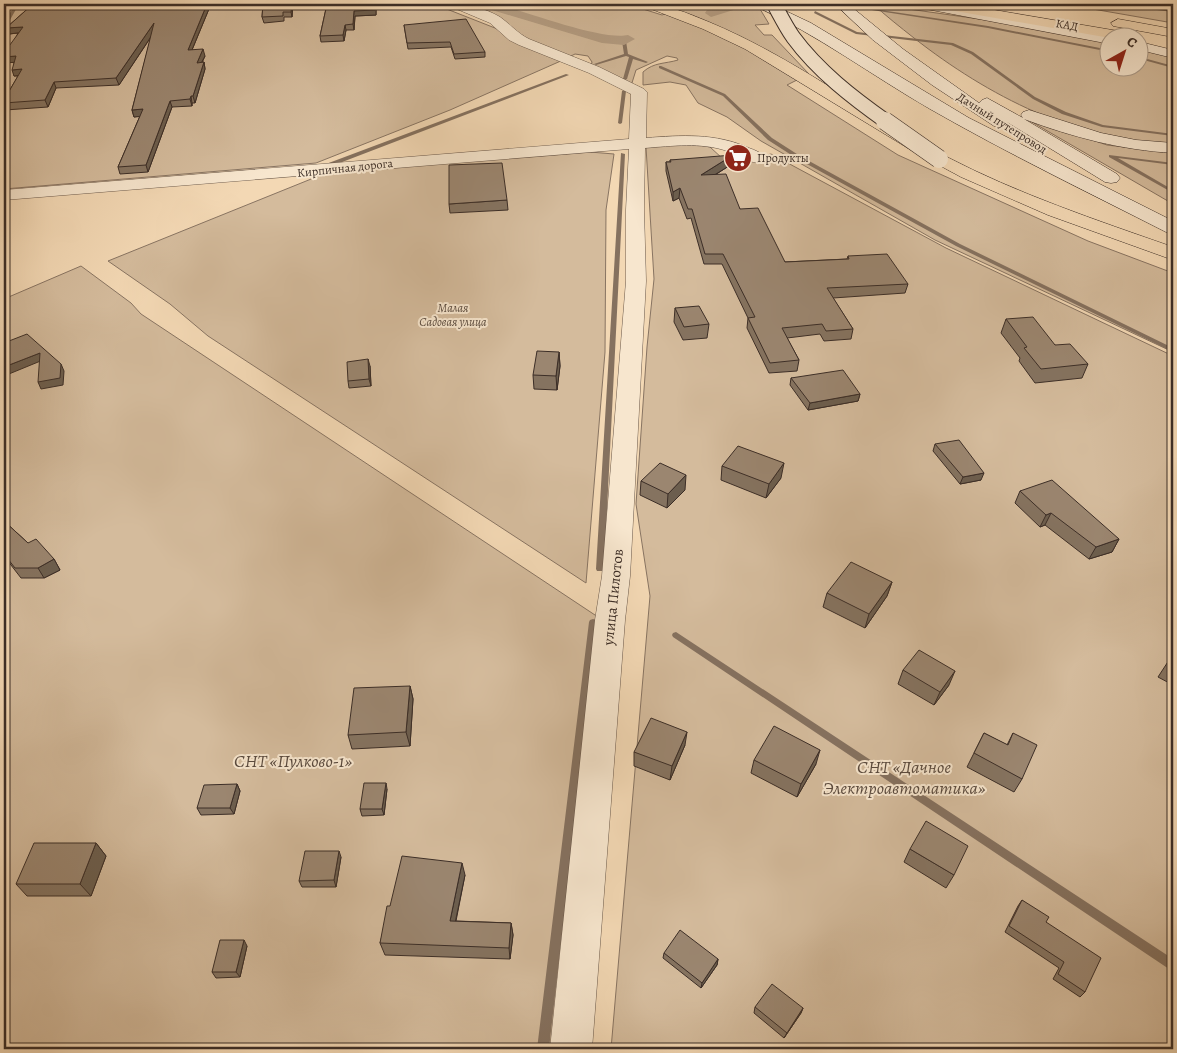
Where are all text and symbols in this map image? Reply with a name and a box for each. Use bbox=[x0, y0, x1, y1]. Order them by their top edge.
street label: КАД bbox=[1055, 15, 1080, 35]
north arrow bbox=[1100, 28, 1150, 78]
text: С bbox=[1123, 32, 1141, 53]
street label: Дачный путепровод bbox=[954, 89, 1050, 157]
supermarket icon: Продукты bbox=[723, 143, 753, 173]
place label: Продукты bbox=[757, 150, 809, 166]
street label: Кирпичная дорога bbox=[296, 155, 394, 181]
park label: Малая Садовая улица bbox=[419, 300, 487, 330]
street label: улица Пилотов bbox=[598, 548, 628, 647]
park label: СНТ «Пулково-1» bbox=[234, 749, 353, 773]
park label: СНТ «Дачное Электроавтоматика» bbox=[823, 755, 986, 800]

